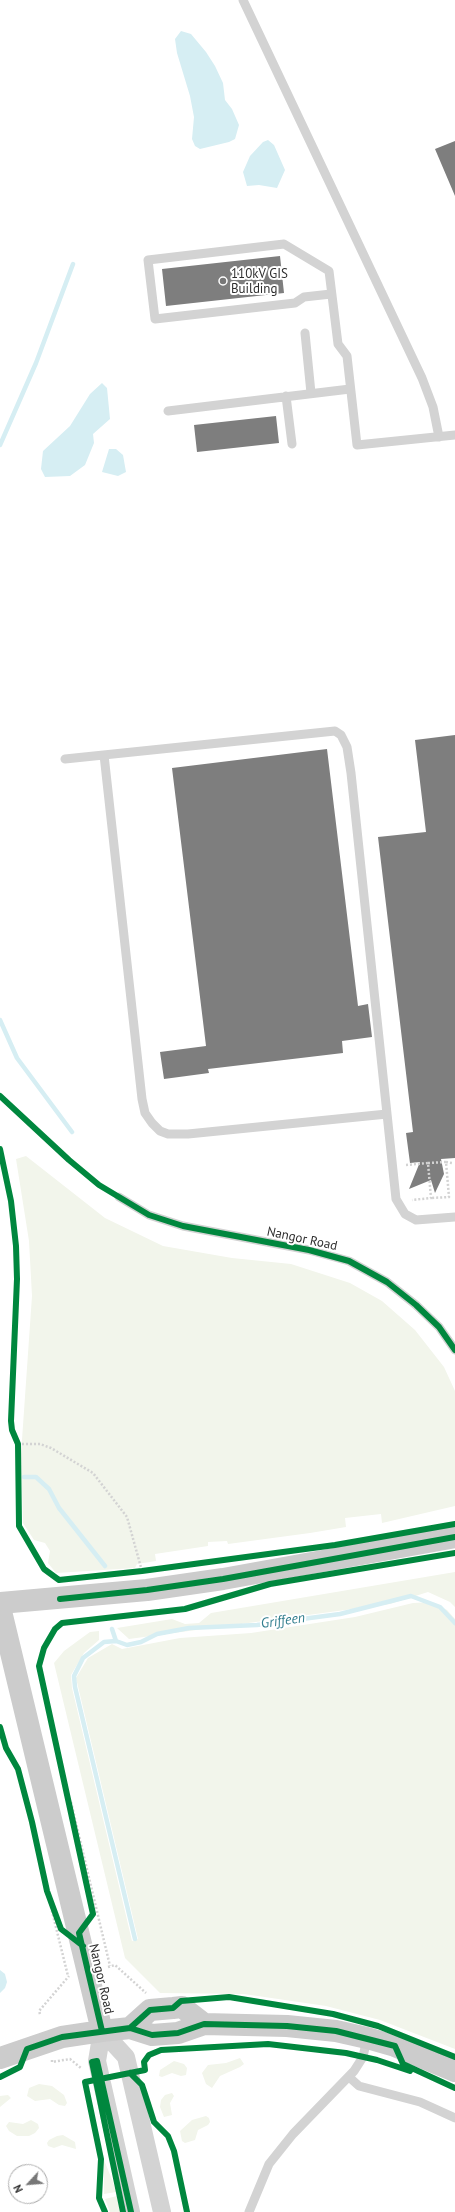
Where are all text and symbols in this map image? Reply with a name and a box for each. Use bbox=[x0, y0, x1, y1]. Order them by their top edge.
place label: 110kV GIS Building bbox=[231, 266, 288, 297]
marker: 110kV GIS Building bbox=[218, 276, 228, 286]
street label: Nangor Road bbox=[265, 1224, 339, 1254]
water label: Griffeen bbox=[260, 1610, 306, 1632]
street label: Nangor Road bbox=[85, 1942, 117, 2016]
north arrow bbox=[8, 2164, 48, 2204]
text: N bbox=[10, 2183, 26, 2195]

